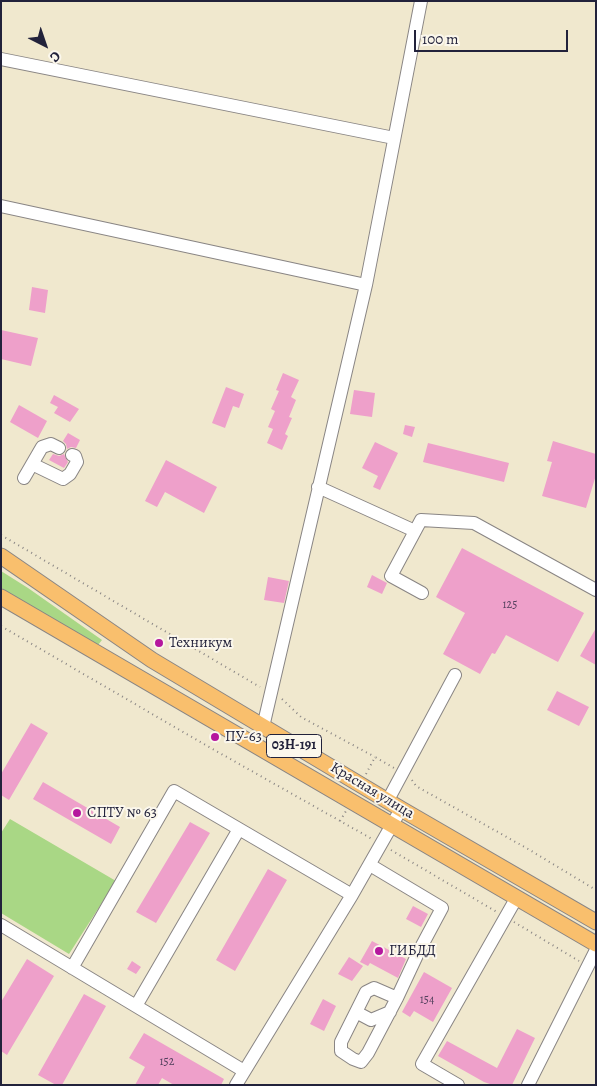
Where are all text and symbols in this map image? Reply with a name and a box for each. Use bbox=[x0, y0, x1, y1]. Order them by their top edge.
north arrow bbox=[20, 20, 70, 70]
scale bar bbox=[417, 20, 571, 52]
text: 100 m bbox=[422, 29, 459, 49]
text: С bbox=[46, 47, 65, 67]
house number: 125 bbox=[503, 598, 517, 612]
place label: Техникум bbox=[169, 634, 232, 652]
marker: Техникум bbox=[153, 637, 165, 649]
place label: ПУ-63 bbox=[225, 728, 262, 746]
marker: ПУ-63 bbox=[209, 731, 221, 743]
road number: 03Н-191 bbox=[266, 734, 322, 758]
street label: Красная улица bbox=[327, 759, 417, 823]
place label: СПТУ № 63 bbox=[87, 804, 157, 822]
marker: СПТУ № 63 bbox=[71, 807, 83, 819]
place label: ГИБДД bbox=[389, 942, 436, 960]
marker: ГИБДД bbox=[373, 945, 385, 957]
house number: 154 bbox=[420, 993, 434, 1007]
house number: 152 bbox=[160, 1055, 174, 1069]

